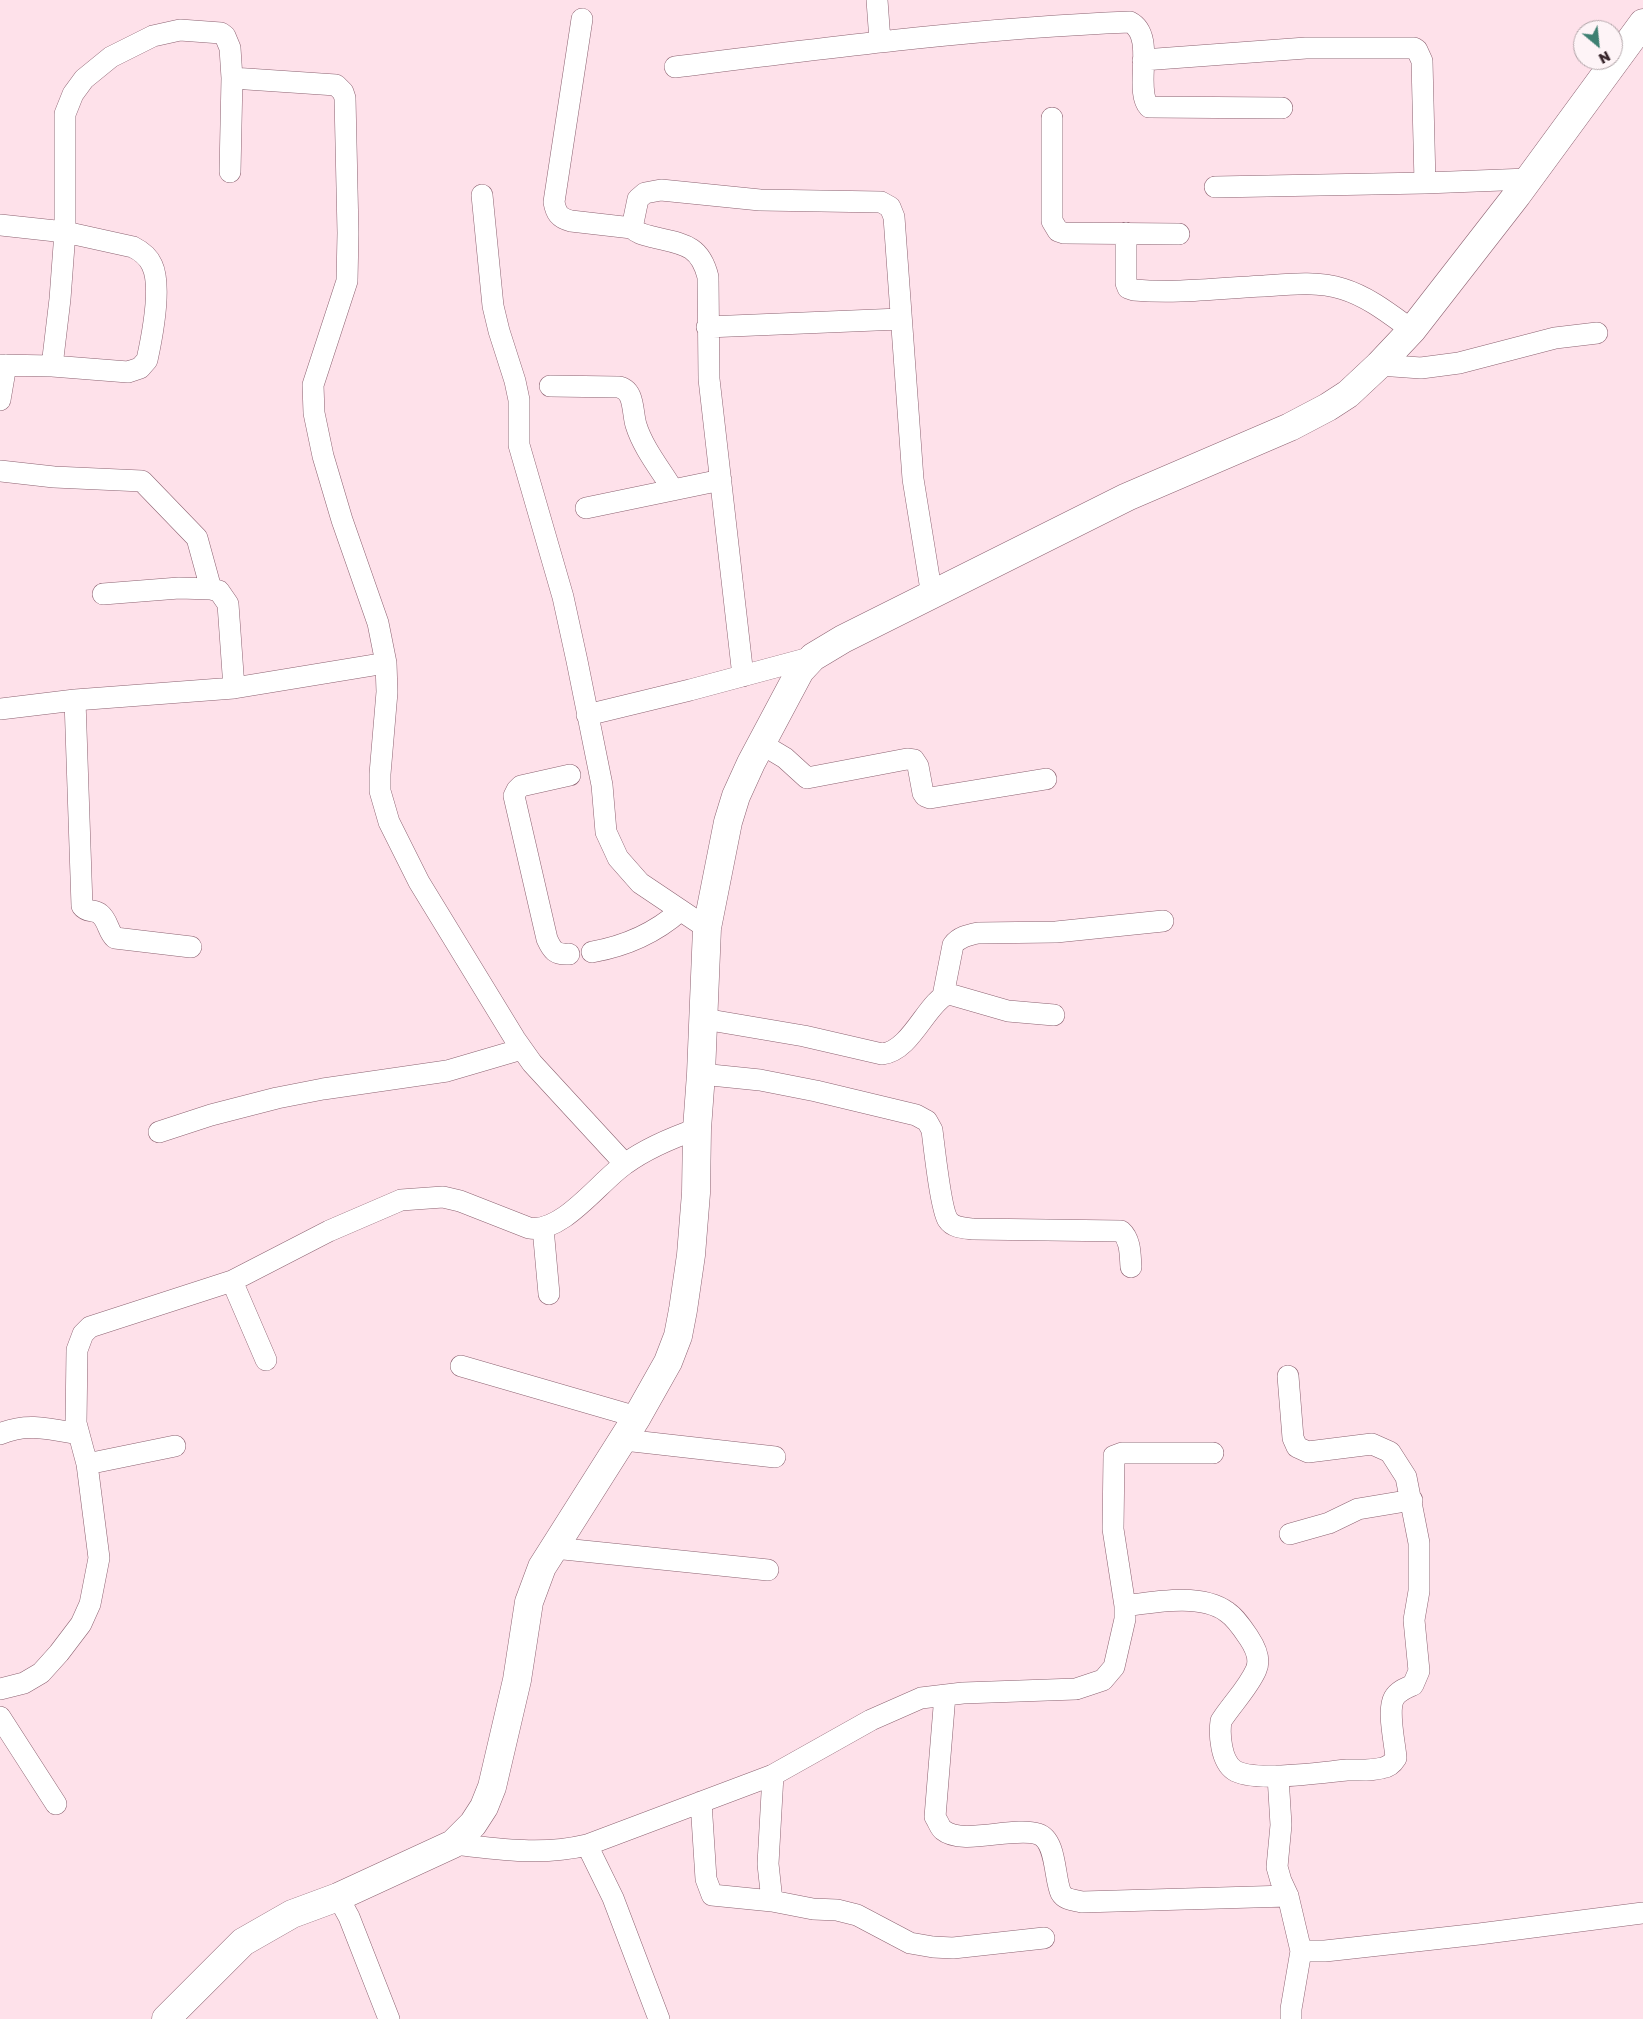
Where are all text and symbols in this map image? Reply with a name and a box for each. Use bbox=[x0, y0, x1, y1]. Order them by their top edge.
north arrow bbox=[1573, 20, 1623, 70]
text: N bbox=[1596, 48, 1614, 68]

